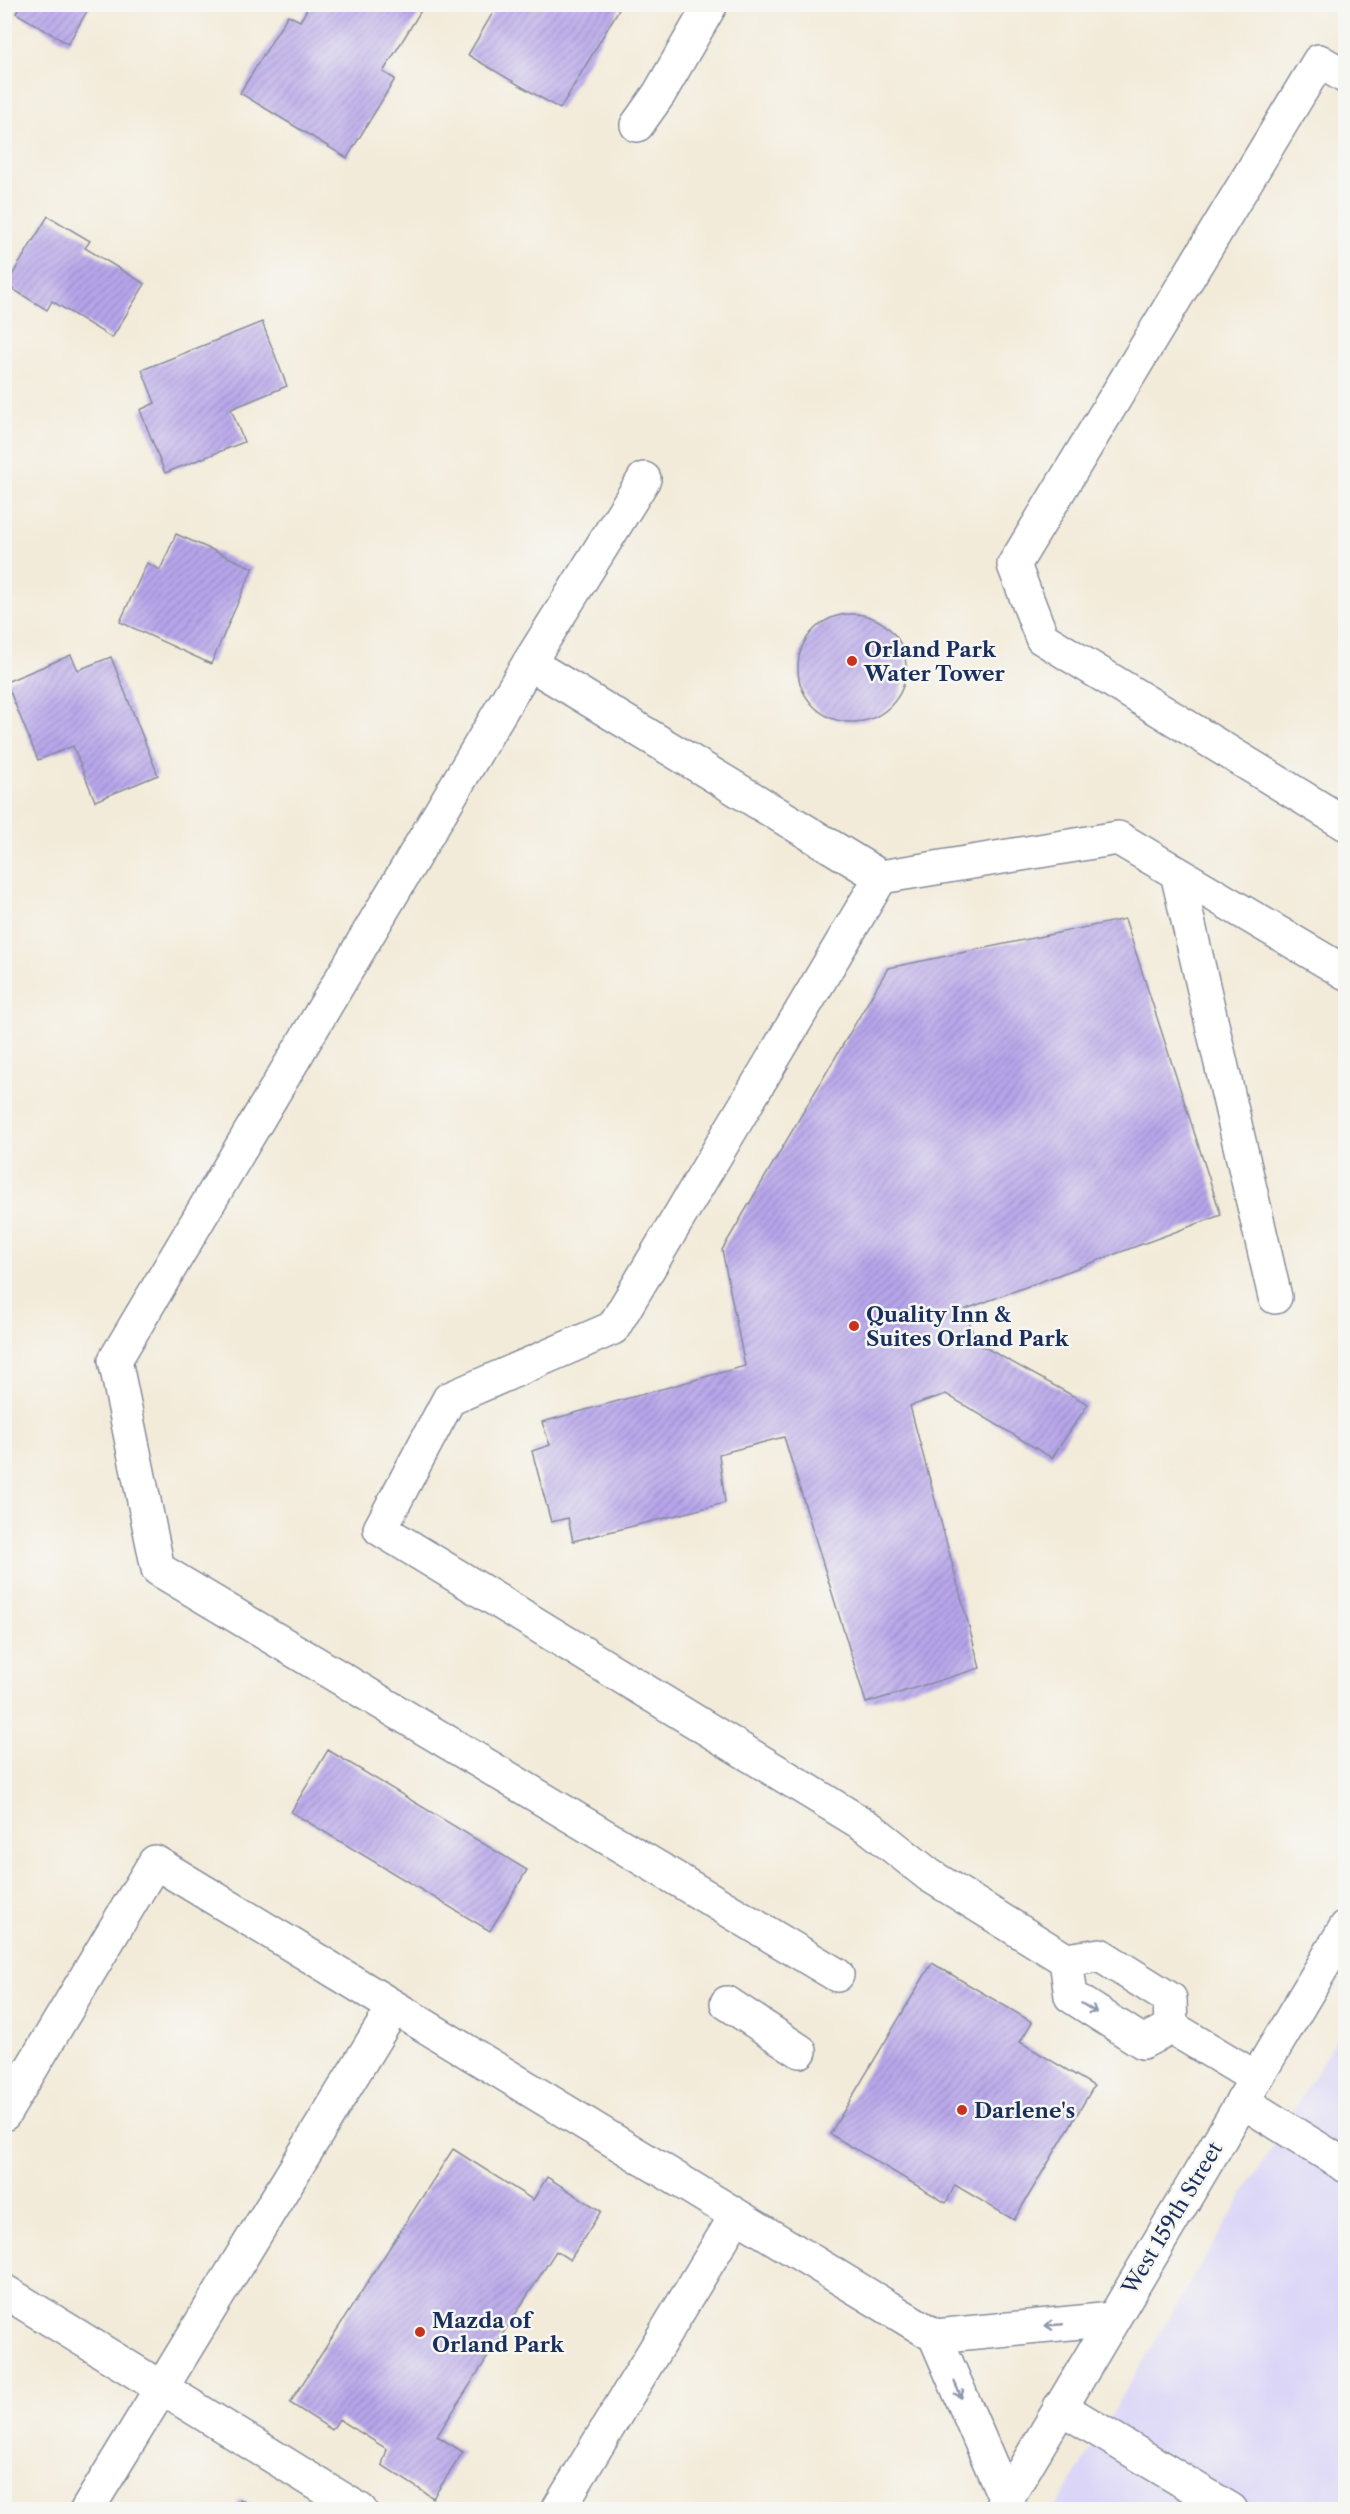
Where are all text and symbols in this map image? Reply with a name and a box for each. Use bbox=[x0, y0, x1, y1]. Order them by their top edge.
place label: Orland Park Water Tower bbox=[863, 637, 1005, 686]
marker: Orland Park Water Tower bbox=[845, 654, 859, 668]
place label: Quality Inn & Suites Orland Park bbox=[866, 1302, 1070, 1351]
marker: Quality Inn & Suites Orland Park bbox=[847, 1319, 861, 1333]
one-way arrow bbox=[1080, 2003, 1097, 2015]
place label: Darlene's bbox=[974, 2098, 1075, 2123]
marker: Darlene's bbox=[955, 2103, 969, 2117]
street label: West 159th Street bbox=[1116, 2137, 1228, 2300]
place label: Mazda of Orland Park bbox=[432, 2308, 565, 2357]
one-way arrow bbox=[1044, 2320, 1064, 2331]
marker: Mazda of Orland Park bbox=[413, 2325, 427, 2339]
one-way arrow bbox=[953, 2380, 964, 2399]

